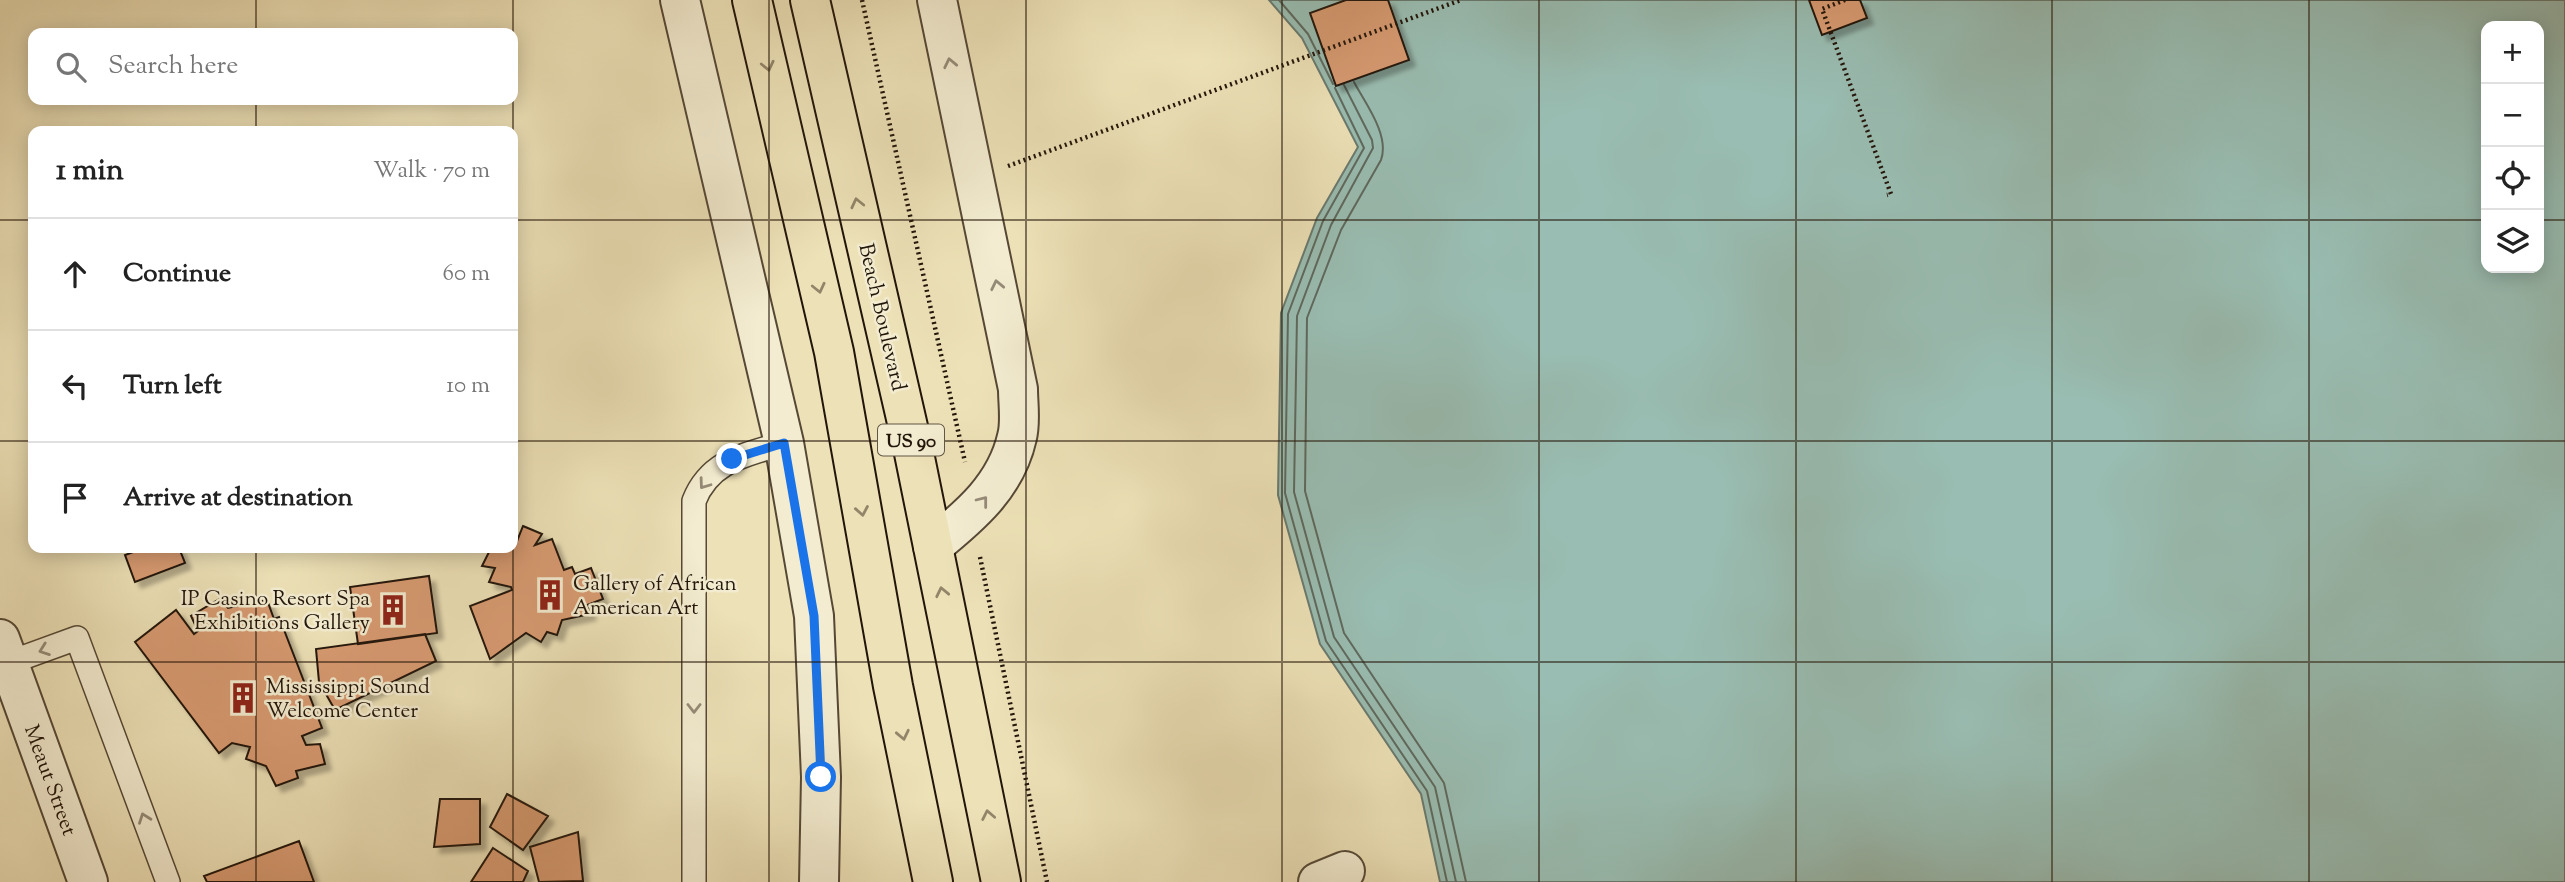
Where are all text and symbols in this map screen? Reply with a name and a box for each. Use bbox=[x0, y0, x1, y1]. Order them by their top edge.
map controls bbox=[2481, 21, 2544, 273]
button: + bbox=[2481, 21, 2544, 84]
search box bbox=[28, 28, 518, 105]
icon: search bbox=[52, 48, 90, 86]
text: Search here bbox=[108, 48, 238, 85]
one-way arrow bbox=[943, 57, 958, 69]
one-way arrow bbox=[760, 60, 774, 72]
button: − bbox=[2481, 84, 2544, 147]
button: locate bbox=[2481, 147, 2544, 210]
text: 1 min bbox=[56, 150, 124, 193]
text: Walk · 70 m bbox=[373, 155, 490, 188]
one-way arrow bbox=[850, 197, 865, 209]
button: layers bbox=[2481, 210, 2544, 273]
street label: Beach Boulevard bbox=[849, 241, 913, 394]
icon: ahead bbox=[56, 255, 94, 293]
text: Continue bbox=[123, 256, 231, 293]
text: 60 m bbox=[442, 258, 490, 291]
one-way arrow bbox=[990, 279, 1005, 291]
one-way arrow bbox=[811, 282, 825, 294]
icon: left bbox=[56, 367, 94, 405]
text: Turn left bbox=[123, 368, 222, 405]
text: 10 m bbox=[446, 370, 490, 403]
road number: US 90 bbox=[878, 424, 944, 456]
route end bbox=[716, 443, 747, 474]
one-way arrow bbox=[700, 476, 712, 488]
icon: arrive bbox=[56, 479, 94, 517]
text: Arrive at destination bbox=[123, 480, 353, 517]
one-way arrow bbox=[975, 496, 988, 508]
one-way arrow bbox=[854, 506, 869, 517]
place label: Gallery of African American Art bbox=[573, 570, 737, 624]
building icon: Gallery of African American Art bbox=[533, 578, 567, 612]
place label: IP Casino Resort Spa Exhibitions Gallery bbox=[181, 585, 371, 639]
one-way arrow bbox=[936, 586, 951, 598]
building icon: IP Casino Resort Spa Exhibitions Gallery bbox=[376, 593, 410, 627]
one-way arrow bbox=[39, 642, 51, 656]
place label: Mississippi Sound Welcome Center bbox=[266, 673, 430, 727]
building icon: Mississippi Sound Welcome Center bbox=[226, 681, 260, 715]
one-way arrow bbox=[686, 703, 702, 714]
street label: Meaut Street bbox=[15, 721, 83, 840]
one-way arrow bbox=[895, 729, 910, 741]
route start bbox=[805, 761, 836, 792]
one-way arrow bbox=[981, 809, 996, 821]
one-way arrow bbox=[139, 813, 153, 825]

